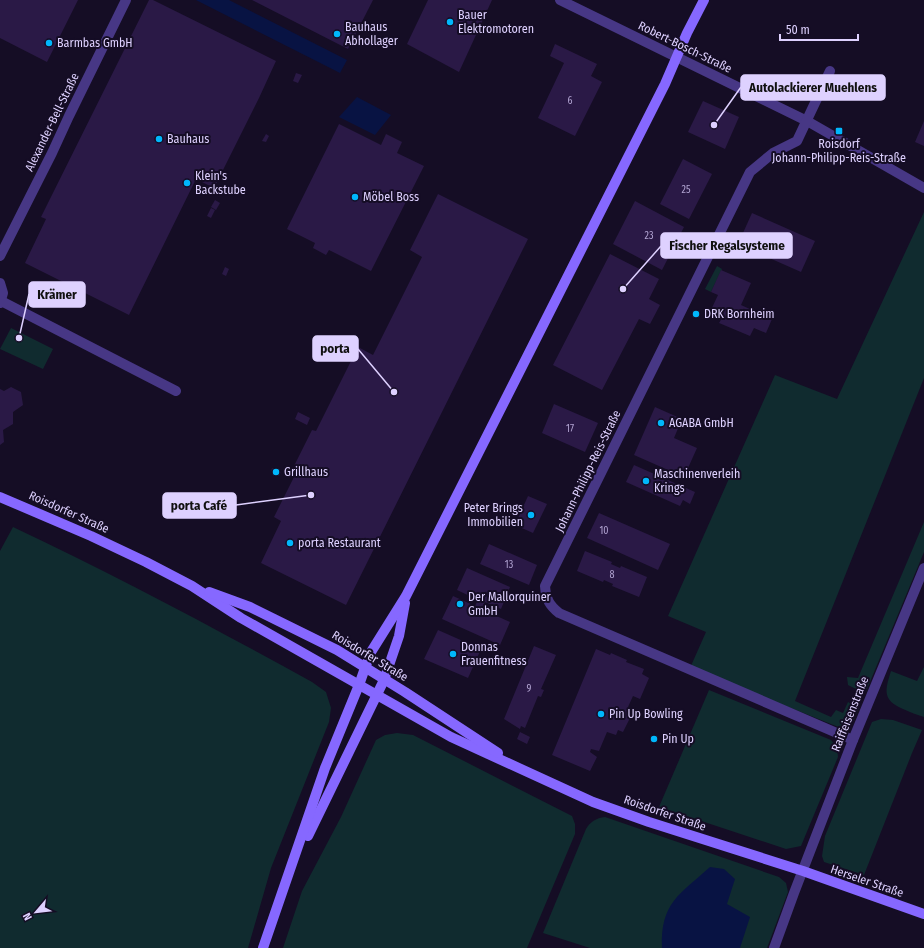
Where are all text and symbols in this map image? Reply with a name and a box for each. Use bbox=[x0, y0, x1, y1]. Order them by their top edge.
place label: Bauer Elektromotoren bbox=[458, 8, 534, 36]
scale bar bbox=[780, 16, 858, 42]
marker: Bauer Elektromotoren bbox=[445, 17, 455, 27]
street label: Robert-Bosch-Straße bbox=[636, 18, 734, 76]
place label: Bauhaus Abhollager bbox=[345, 20, 399, 48]
text: 50 m bbox=[786, 23, 810, 37]
marker: Bauhaus Abhollager bbox=[332, 29, 342, 39]
place label: Barmbas GmbH bbox=[57, 36, 133, 50]
marker: Barmbas GmbH bbox=[44, 38, 54, 48]
street label: Alexander-Bell-Straße bbox=[22, 70, 82, 173]
callout: Autolackierer Muehlens bbox=[741, 75, 885, 100]
text: Autolackierer Muehlens bbox=[748, 80, 877, 95]
house number: 6 bbox=[568, 95, 573, 107]
marker: Roisdorf Johann-Philipp-Reis-Straße bbox=[834, 126, 844, 136]
place label: Bauhaus bbox=[167, 132, 209, 146]
marker: Bauhaus bbox=[154, 134, 164, 144]
place label: Roisdorf Johann-Philipp-Reis-Straße bbox=[772, 137, 906, 165]
place label: Klein's Backstube bbox=[195, 169, 246, 197]
marker: Klein's Backstube bbox=[182, 178, 192, 188]
house number: 25 bbox=[682, 184, 691, 196]
place label: Möbel Boss bbox=[363, 190, 419, 204]
marker: Möbel Boss bbox=[350, 192, 360, 202]
house number: 23 bbox=[645, 230, 654, 242]
callout: Fischer Regalsysteme bbox=[661, 233, 792, 258]
text: Fischer Regalsysteme bbox=[669, 238, 785, 253]
callout: Krämer bbox=[29, 282, 85, 307]
text: Krämer bbox=[37, 287, 77, 302]
place label: DRK Bornheim bbox=[704, 307, 775, 321]
marker: DRK Bornheim bbox=[691, 309, 701, 319]
callout: porta bbox=[313, 336, 358, 361]
text: porta bbox=[320, 341, 350, 356]
street label: Johann-Philipp-Reis-Straße bbox=[552, 408, 624, 534]
place label: AGABA GmbH bbox=[669, 416, 734, 430]
marker: AGABA GmbH bbox=[656, 418, 666, 428]
house number: 17 bbox=[566, 423, 574, 435]
place label: Grillhaus bbox=[284, 465, 328, 479]
marker: Grillhaus bbox=[271, 467, 281, 477]
place label: Maschinenverleih Krings bbox=[654, 467, 740, 495]
marker: Maschinenverleih Krings bbox=[641, 476, 651, 486]
street label: Roisdorfer Straße bbox=[27, 488, 111, 536]
callout: porta Café bbox=[163, 493, 236, 518]
text: porta Café bbox=[171, 498, 228, 513]
place label: Peter Brings Immobilien bbox=[464, 501, 523, 529]
marker: Peter Brings Immobilien bbox=[526, 510, 536, 520]
house number: 10 bbox=[599, 525, 609, 537]
place label: porta Restaurant bbox=[298, 536, 381, 550]
marker: porta Restaurant bbox=[285, 538, 295, 548]
house number: 13 bbox=[505, 559, 514, 571]
house number: 8 bbox=[610, 569, 615, 581]
place label: Der Mallorquiner GmbH bbox=[468, 590, 552, 618]
marker: Der Mallorquiner GmbH bbox=[455, 599, 465, 609]
street label: Roisdorfer Straße bbox=[329, 628, 411, 684]
place label: Donnas Frauenfitness bbox=[461, 640, 527, 668]
marker: Donnas Frauenfitness bbox=[448, 649, 458, 659]
street label: Raiffeisenstraße bbox=[829, 674, 871, 754]
house number: 9 bbox=[527, 683, 532, 695]
place label: Pin Up Bowling bbox=[609, 707, 683, 721]
marker: Pin Up Bowling bbox=[596, 709, 606, 719]
place label: Pin Up bbox=[662, 732, 694, 746]
marker: Pin Up bbox=[649, 734, 659, 744]
street label: Roisdorfer Straße bbox=[622, 792, 708, 834]
street label: Herseler Straße bbox=[829, 862, 905, 900]
north arrow bbox=[16, 892, 56, 932]
text: N bbox=[20, 910, 35, 922]

